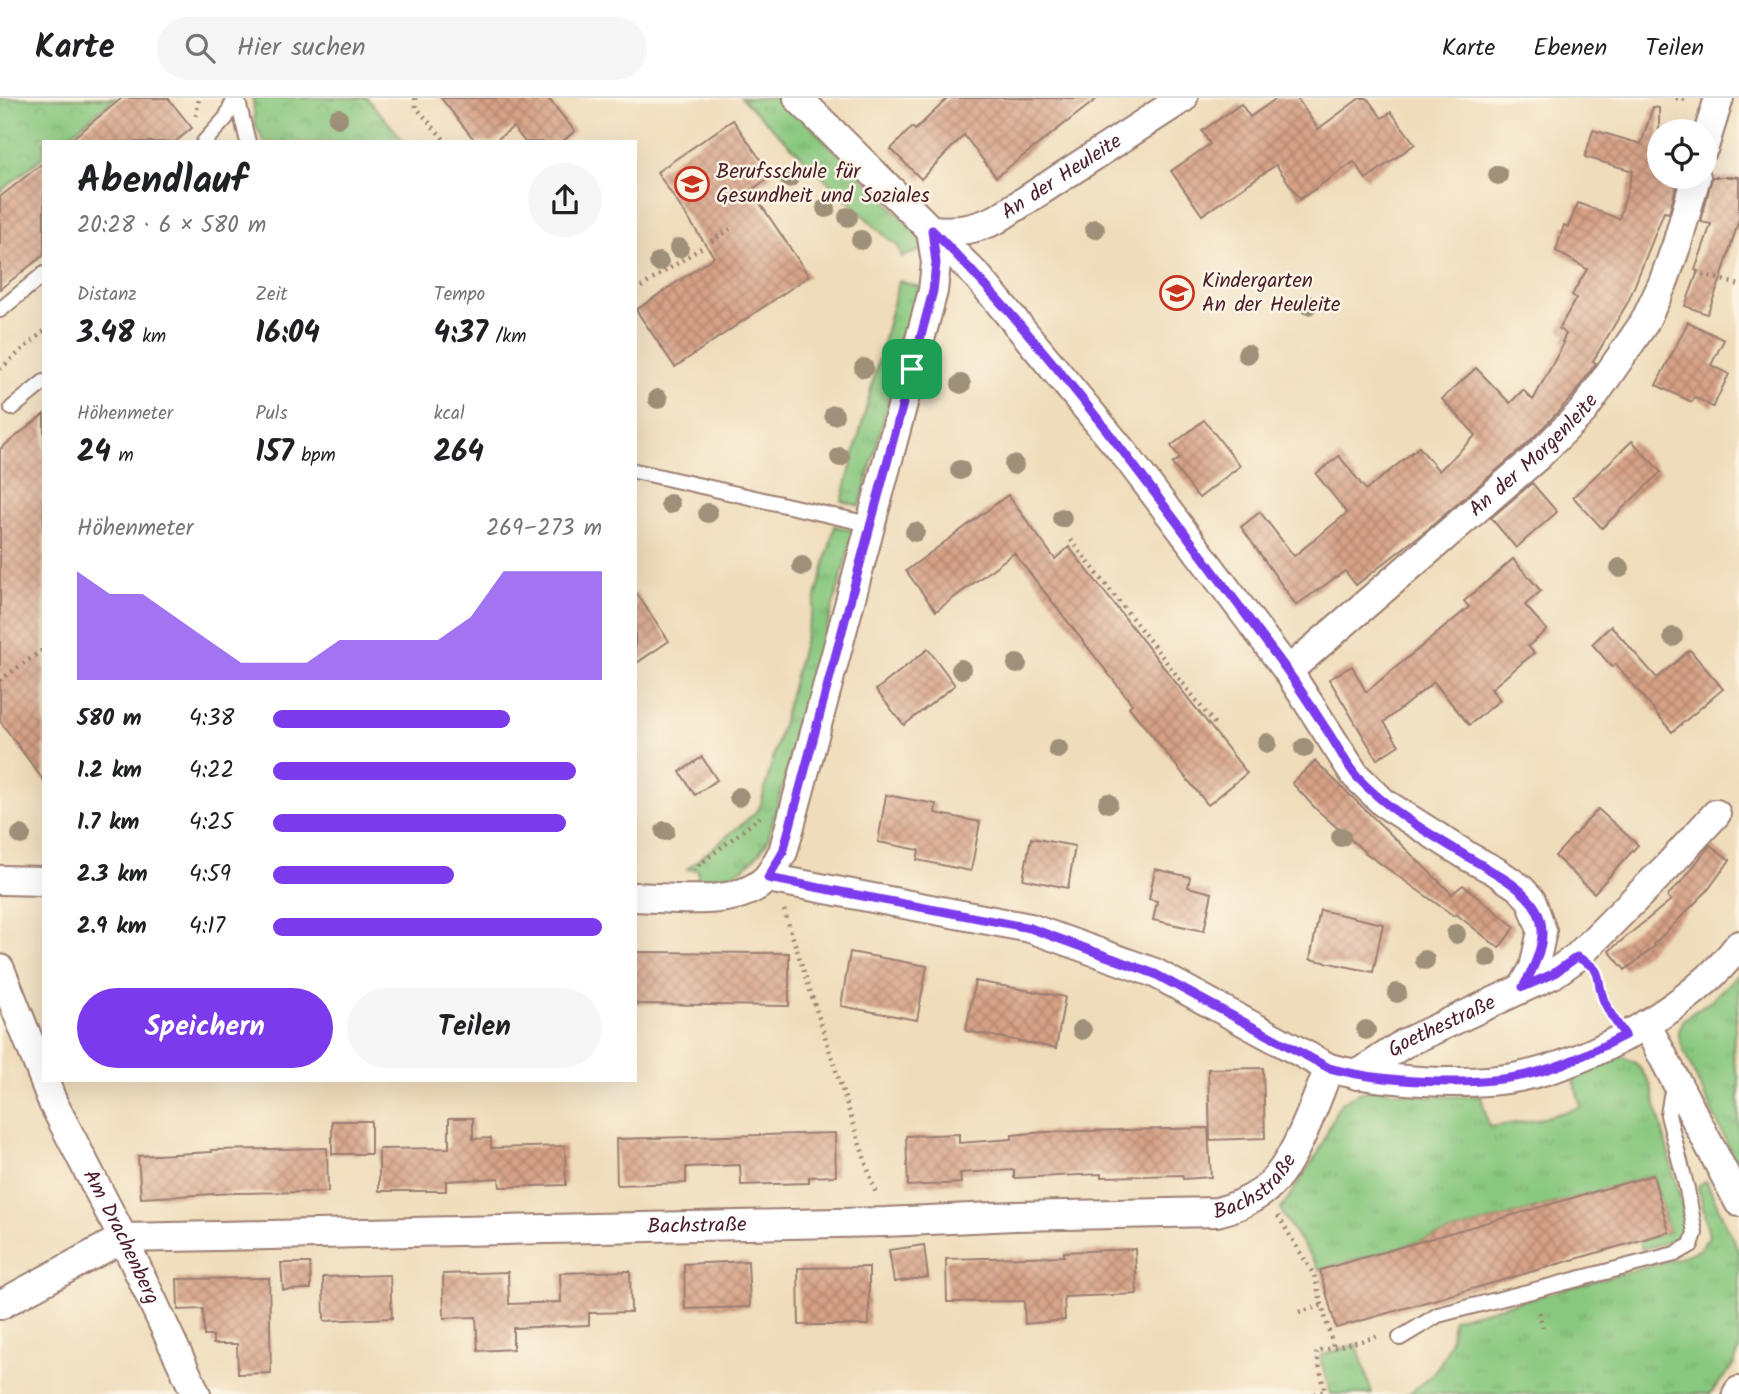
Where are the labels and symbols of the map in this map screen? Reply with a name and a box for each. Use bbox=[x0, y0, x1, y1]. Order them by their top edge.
street label: An der Heuleite bbox=[995, 125, 1129, 229]
place label: Berufsschule für Gesundheit und Soziales bbox=[716, 156, 930, 213]
school or university icon: Berufsschule für Gesundheit und Soziales bbox=[673, 165, 711, 203]
place label: Kindergarten An der Heuleite bbox=[1202, 265, 1341, 322]
school or university icon: Kindergarten An der Heuleite bbox=[1158, 274, 1196, 312]
pin bbox=[882, 339, 942, 399]
street label: An der Morgenleite bbox=[1461, 387, 1607, 525]
street label: Goethestraße bbox=[1381, 986, 1502, 1066]
street label: Bachstraße bbox=[1210, 1147, 1306, 1229]
street label: Am Drachenberg bbox=[74, 1164, 168, 1310]
street label: Bachstraße bbox=[647, 1208, 747, 1243]

